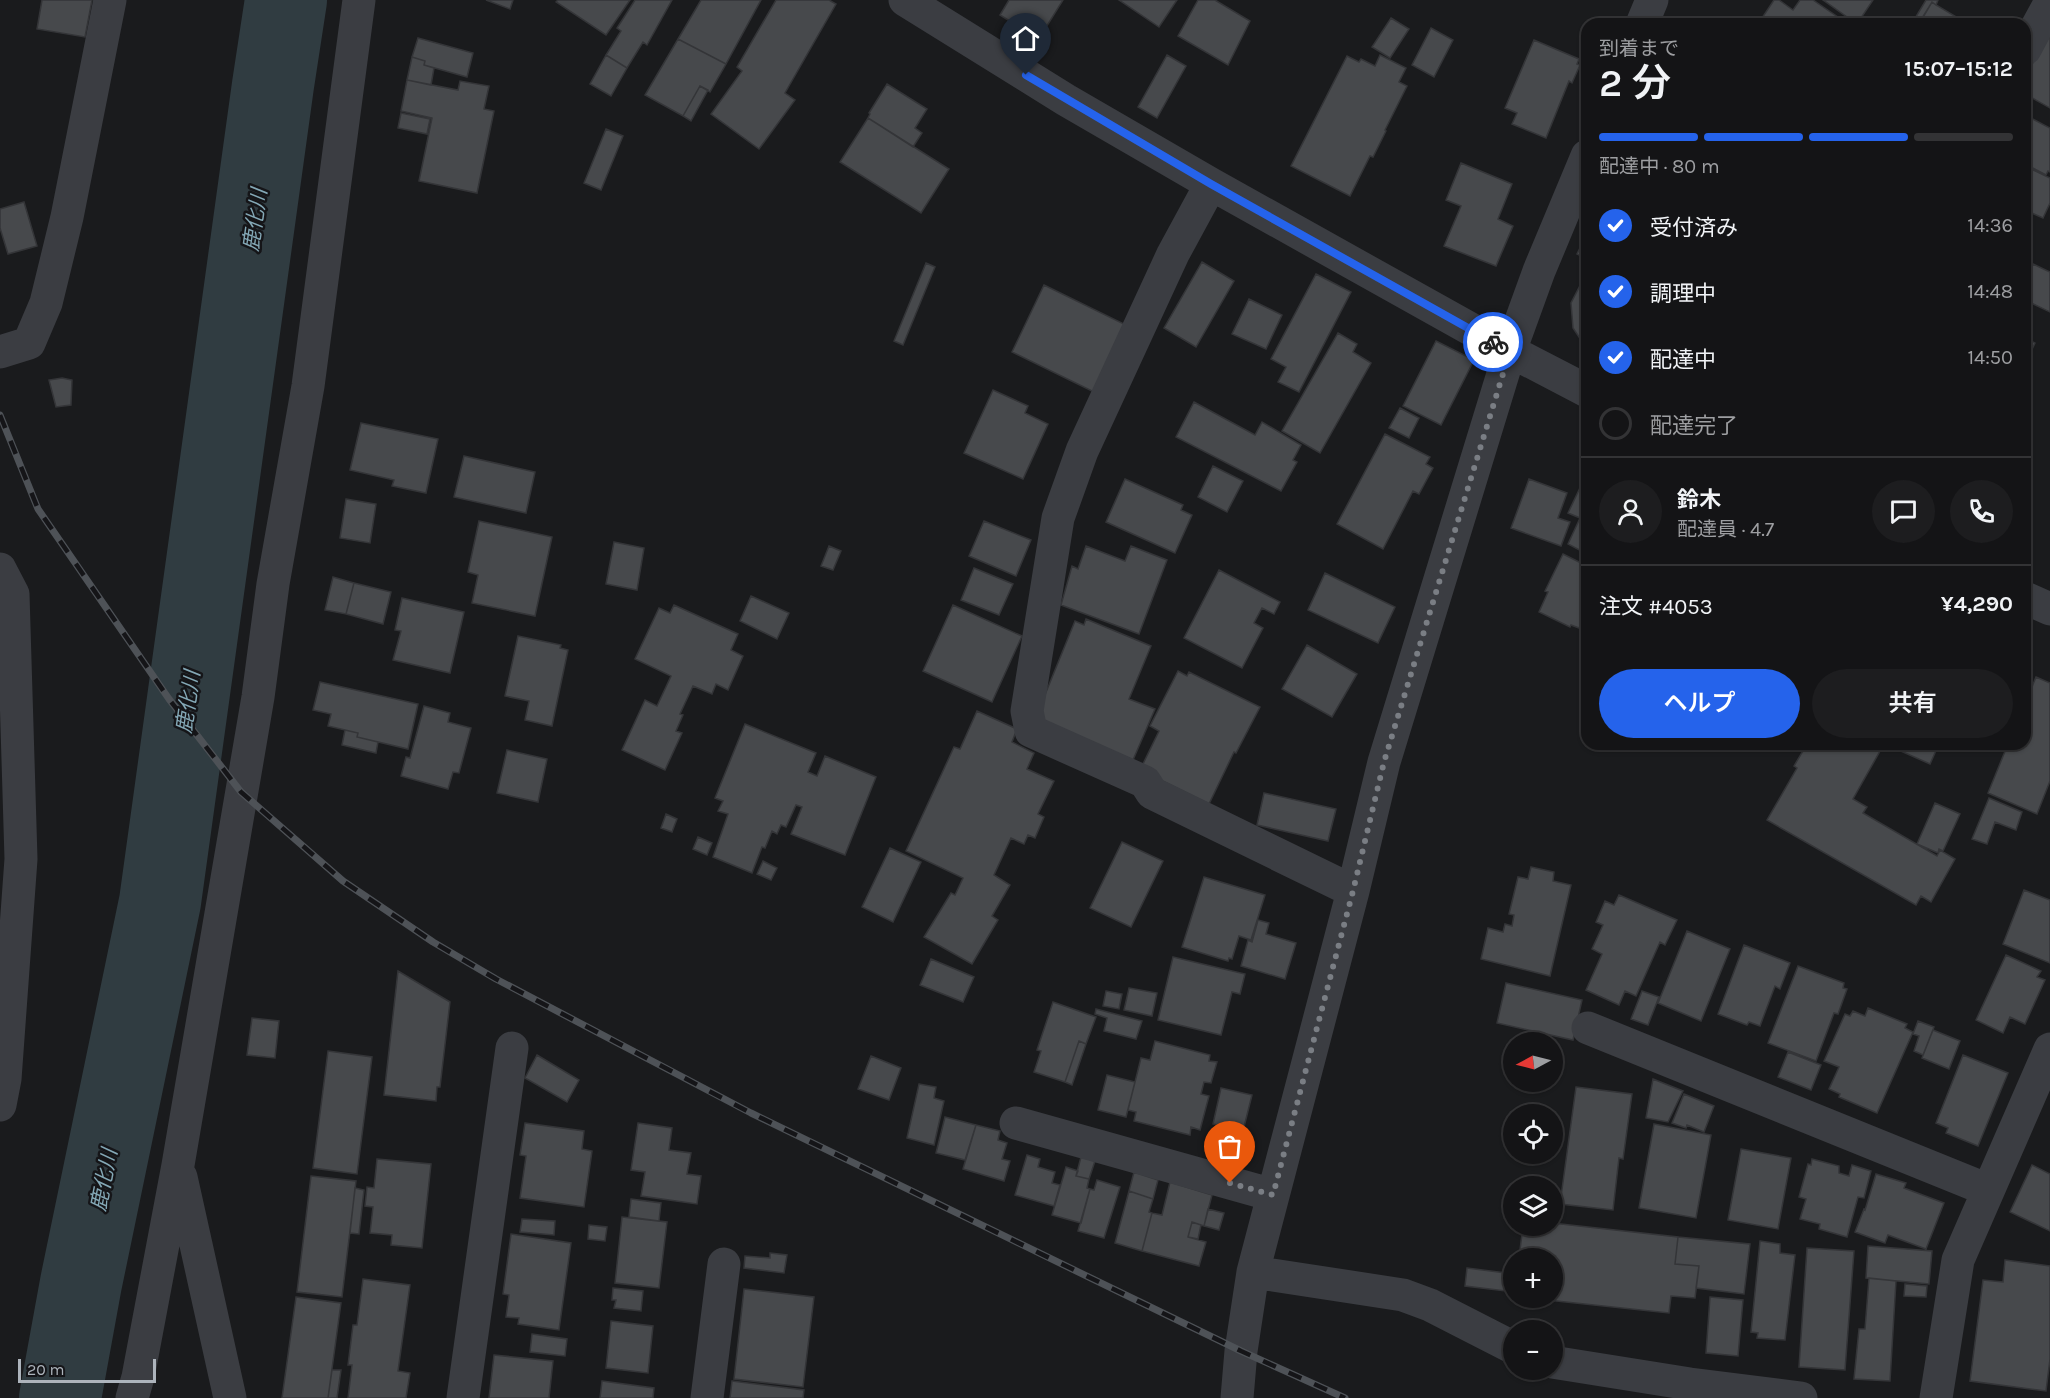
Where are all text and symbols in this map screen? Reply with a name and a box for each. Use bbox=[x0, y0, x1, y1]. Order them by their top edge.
pin bbox=[1000, 13, 1051, 75]
icon: home bbox=[1009, 22, 1042, 55]
text: 到着まで bbox=[1599, 37, 1679, 60]
text: 15:07–15:12 bbox=[1904, 56, 2013, 82]
text: 2 分 bbox=[1599, 60, 1671, 106]
text: 配達中 · 80 m bbox=[1599, 155, 1720, 178]
water label: 鹿化川 bbox=[239, 185, 272, 253]
icon: check bbox=[1599, 209, 1632, 242]
text: 14:36 bbox=[1967, 214, 2013, 237]
text: 受付済み bbox=[1650, 215, 1738, 241]
icon: check bbox=[1599, 275, 1632, 308]
text: 14:48 bbox=[1967, 280, 2013, 303]
text: 調理中 bbox=[1650, 281, 1716, 307]
courier bbox=[1463, 312, 1523, 372]
icon: bike bbox=[1477, 326, 1510, 359]
icon: check bbox=[1599, 341, 1632, 374]
text: 14:50 bbox=[1967, 346, 2013, 369]
text: 配達中 bbox=[1650, 347, 1716, 373]
text: 配達完了 bbox=[1650, 413, 1738, 439]
button: person bbox=[1599, 480, 1662, 543]
button: chat bbox=[1872, 480, 1935, 543]
button: phone bbox=[1950, 480, 2013, 543]
text: 鈴木 bbox=[1677, 487, 1721, 513]
text: 配達員 · 4.7 bbox=[1677, 518, 1774, 541]
text: ¥4,290 bbox=[1941, 591, 2013, 617]
text: 注文 #4053 bbox=[1599, 594, 1713, 620]
water label: 鹿化川 bbox=[172, 667, 205, 735]
button: ヘルプ bbox=[1599, 669, 1800, 738]
button: 共有 bbox=[1812, 669, 2013, 738]
north arrow bbox=[1503, 1032, 1563, 1092]
map controls bbox=[1503, 1032, 1563, 1380]
button: locate bbox=[1503, 1104, 1563, 1164]
pin bbox=[1204, 1121, 1255, 1183]
icon: bag bbox=[1213, 1130, 1246, 1163]
water label: 鹿化川 bbox=[86, 1145, 122, 1213]
button: layers bbox=[1503, 1176, 1563, 1236]
button: + bbox=[1503, 1248, 1563, 1308]
button: − bbox=[1503, 1320, 1563, 1380]
scale bar bbox=[18, 1356, 156, 1384]
text: 20 m bbox=[27, 1360, 65, 1379]

